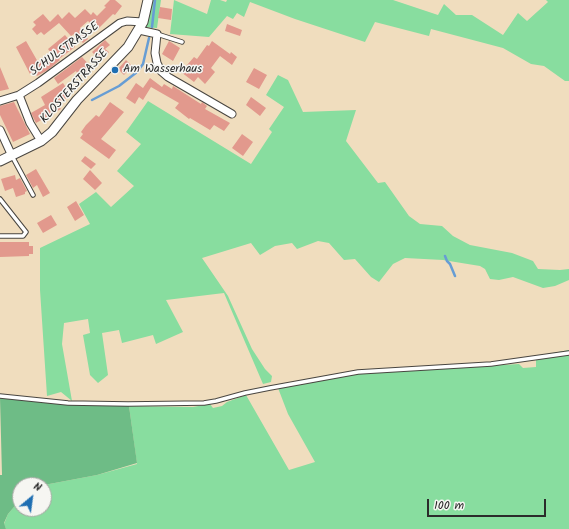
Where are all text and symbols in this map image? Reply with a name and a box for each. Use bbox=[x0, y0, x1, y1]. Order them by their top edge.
street label: SCHULSTRASSE bbox=[28, 20, 102, 80]
street label: KLOSTERSTRASSE bbox=[38, 47, 112, 127]
place label: Am Wasserhaus bbox=[123, 63, 202, 77]
marker: Am Wasserhaus bbox=[110, 65, 120, 75]
north arrow bbox=[12, 477, 52, 517]
text: N bbox=[30, 478, 45, 497]
scale bar bbox=[429, 491, 548, 517]
text: 100 m bbox=[434, 496, 464, 515]

